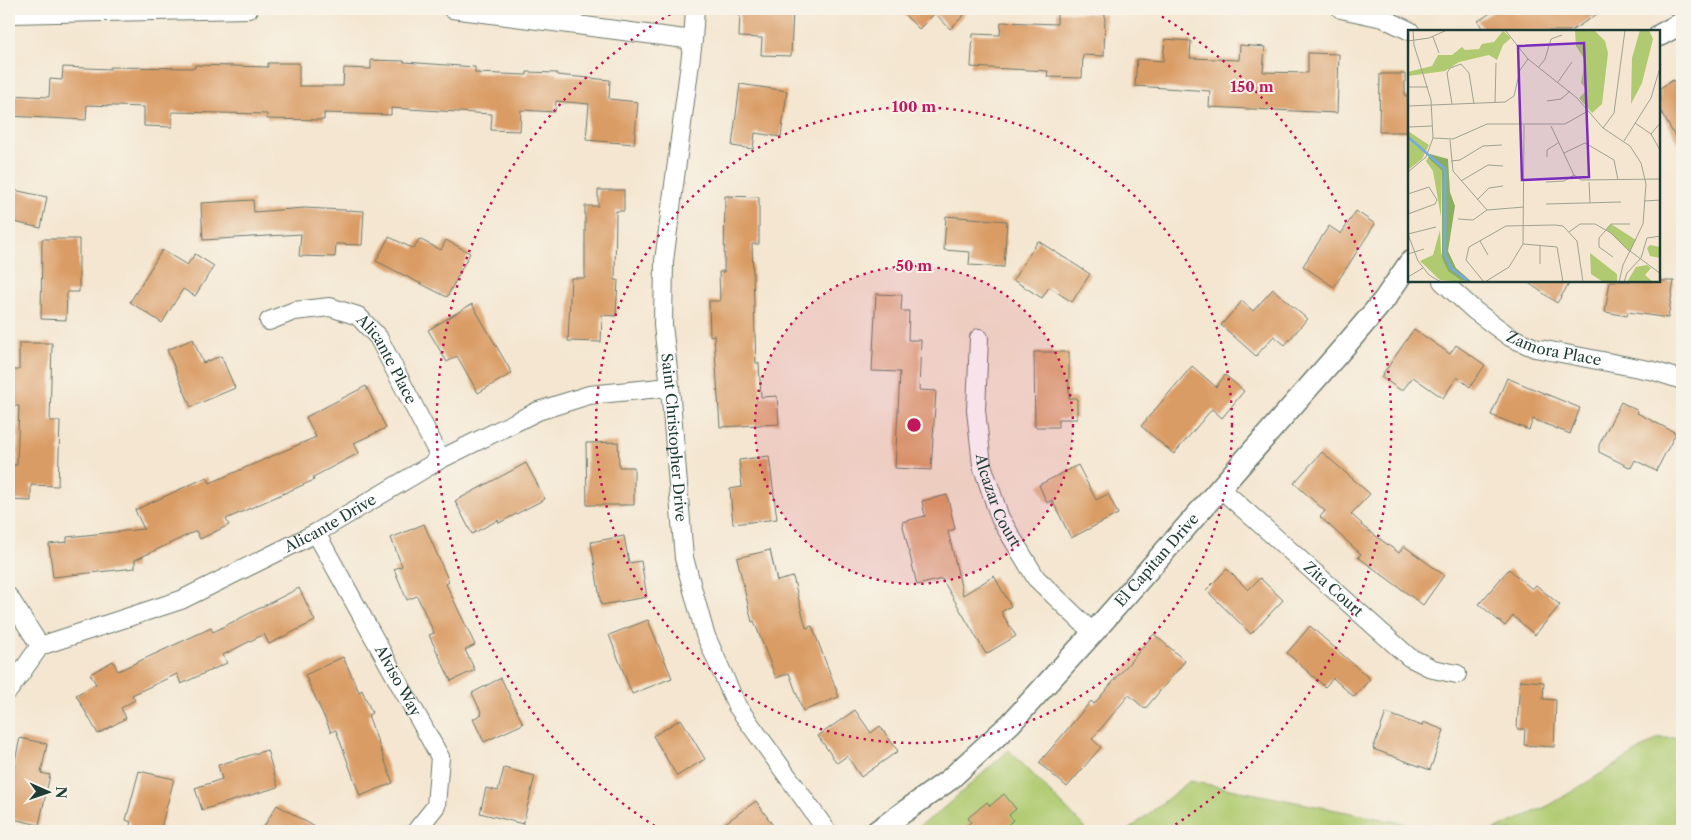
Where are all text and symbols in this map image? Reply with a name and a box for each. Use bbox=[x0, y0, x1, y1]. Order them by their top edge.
inset map bbox=[1408, 30, 1661, 282]
text: 150 m bbox=[1230, 77, 1274, 96]
text: 100 m bbox=[892, 97, 936, 116]
text: 50 m bbox=[896, 256, 932, 275]
street label: Alicante Place bbox=[352, 310, 421, 407]
street label: Zamora Place bbox=[1504, 327, 1603, 370]
street label: Saint Christopher Drive bbox=[657, 352, 691, 522]
centre of rings bbox=[905, 416, 923, 434]
street label: Alcazar Court bbox=[972, 452, 1025, 551]
street label: Alicante Drive bbox=[280, 490, 379, 557]
street label: El Capitan Drive bbox=[1110, 509, 1202, 610]
street label: Zita Court bbox=[1300, 557, 1368, 621]
street label: Alviso Way bbox=[371, 641, 426, 720]
north arrow bbox=[22, 768, 72, 818]
text: N bbox=[52, 786, 70, 799]

